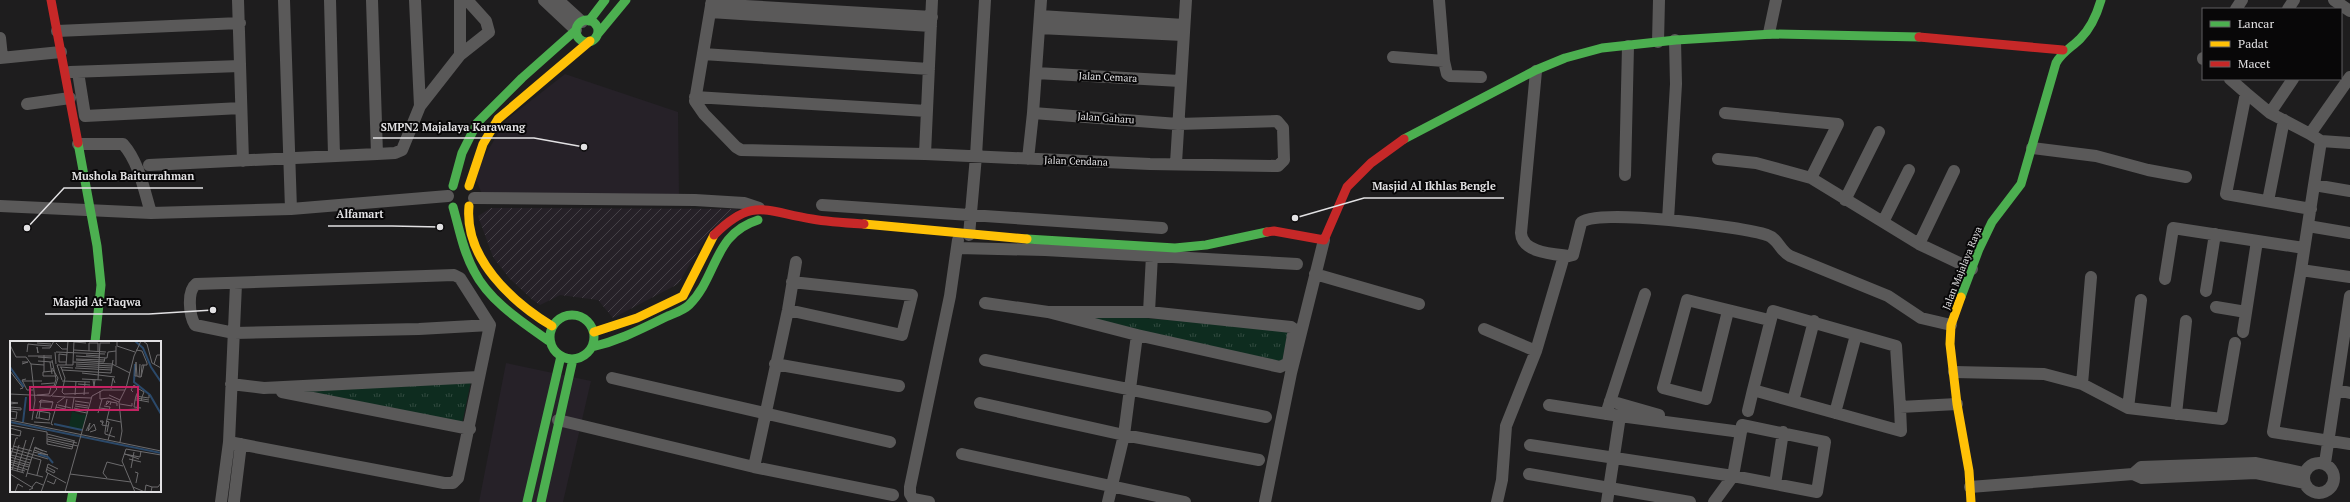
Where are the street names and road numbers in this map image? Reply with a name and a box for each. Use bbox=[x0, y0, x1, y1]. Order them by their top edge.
street label: Jalan Cemara bbox=[1078, 69, 1138, 85]
street label: Jalan Gaharu bbox=[1077, 110, 1135, 127]
street label: Jalan Cendana bbox=[1044, 153, 1108, 169]
street label: Jalan Majalaya Raya bbox=[1939, 224, 1985, 312]

